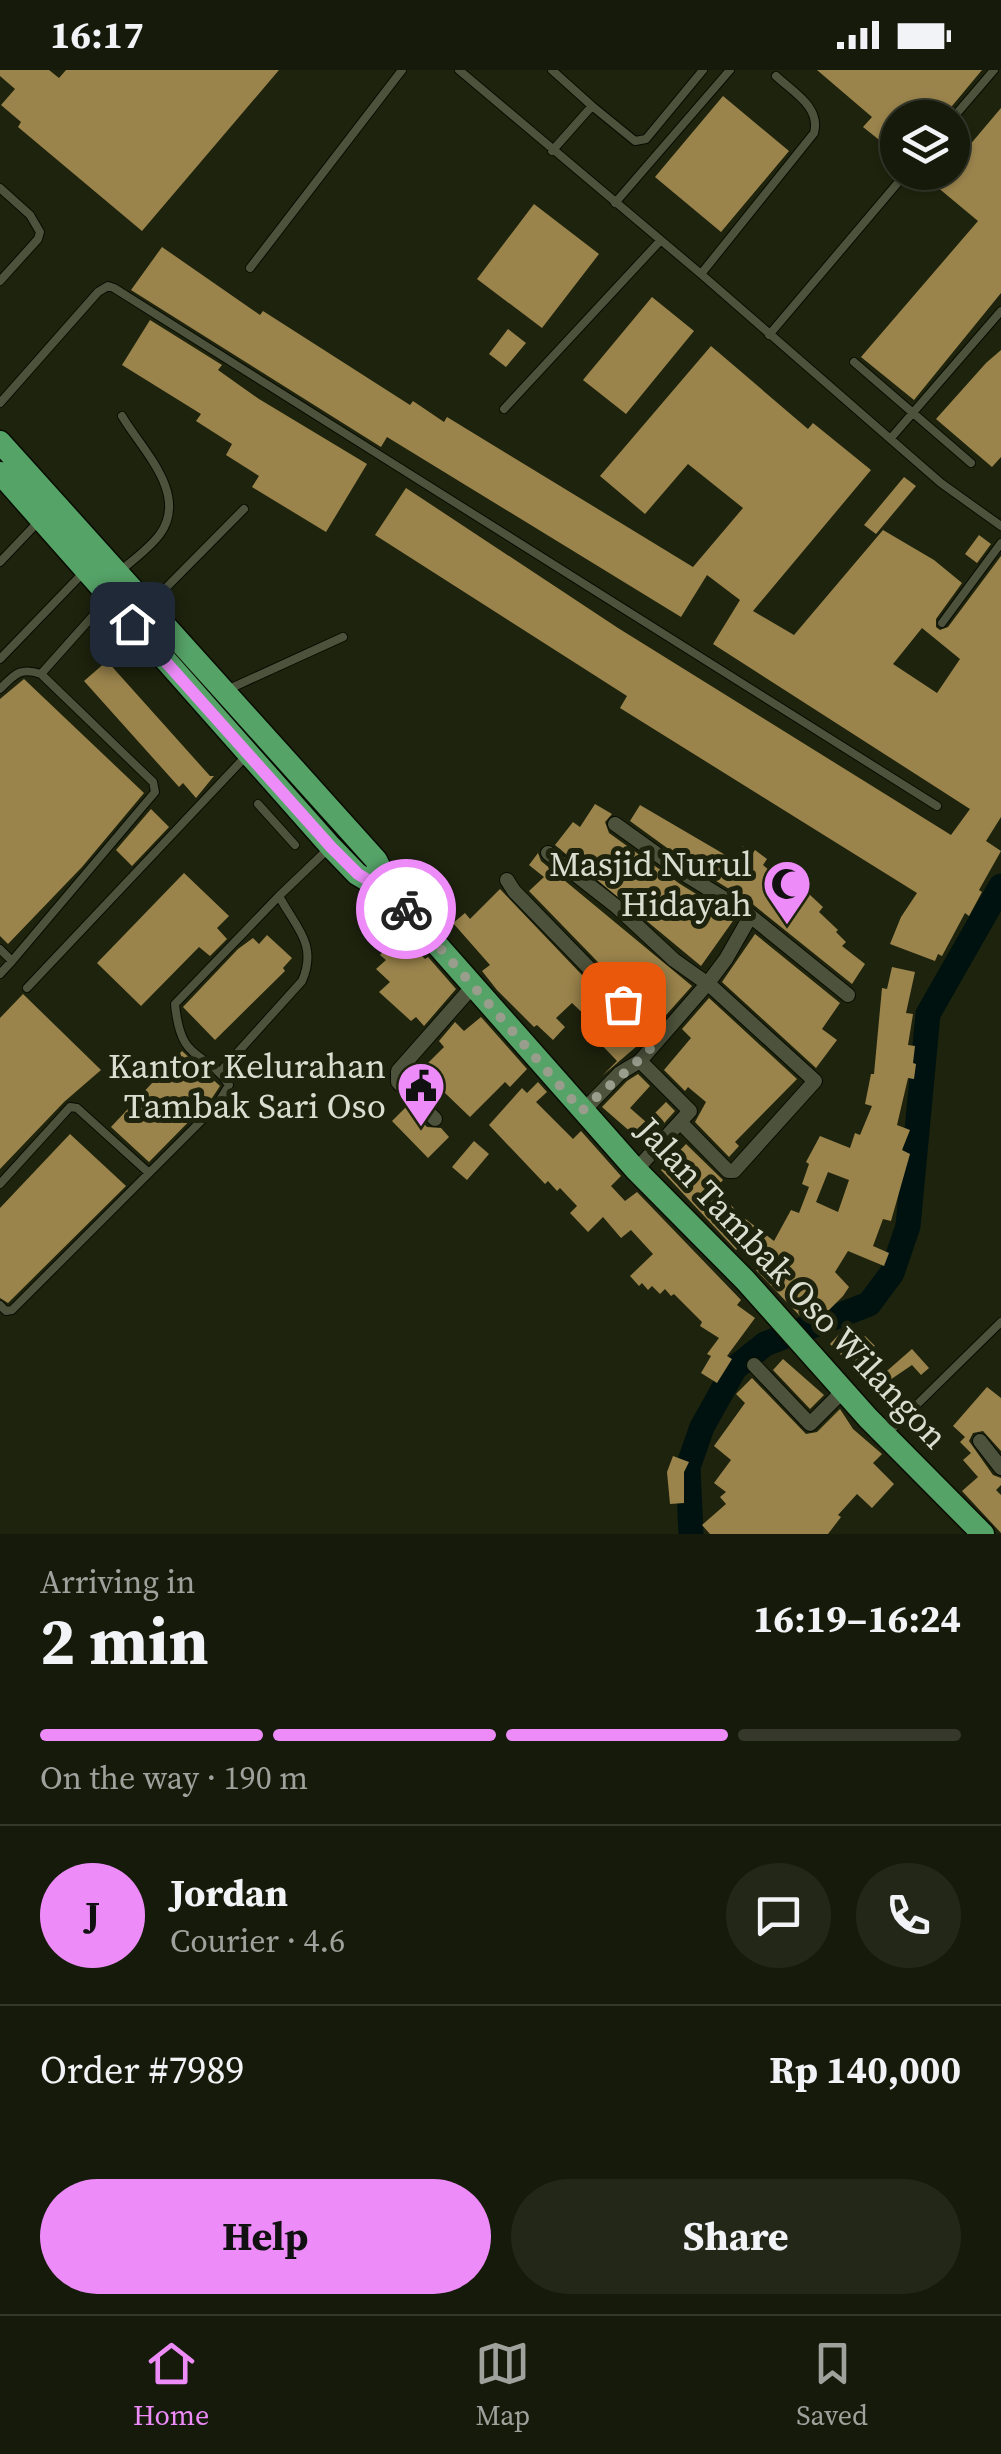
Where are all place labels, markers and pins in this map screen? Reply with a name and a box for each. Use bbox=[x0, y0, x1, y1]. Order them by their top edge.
pin bbox=[90, 582, 175, 667]
place label: Masjid Nurul Hidayah bbox=[549, 840, 752, 928]
mosque icon: Masjid Nurul Hidayah bbox=[761, 858, 813, 926]
pin bbox=[581, 962, 666, 1047]
place label: Kantor Kelurahan Tambak Sari Oso bbox=[108, 1042, 386, 1130]
public building icon: Kantor Kelurahan Tambak Sari Oso bbox=[395, 1060, 447, 1128]

